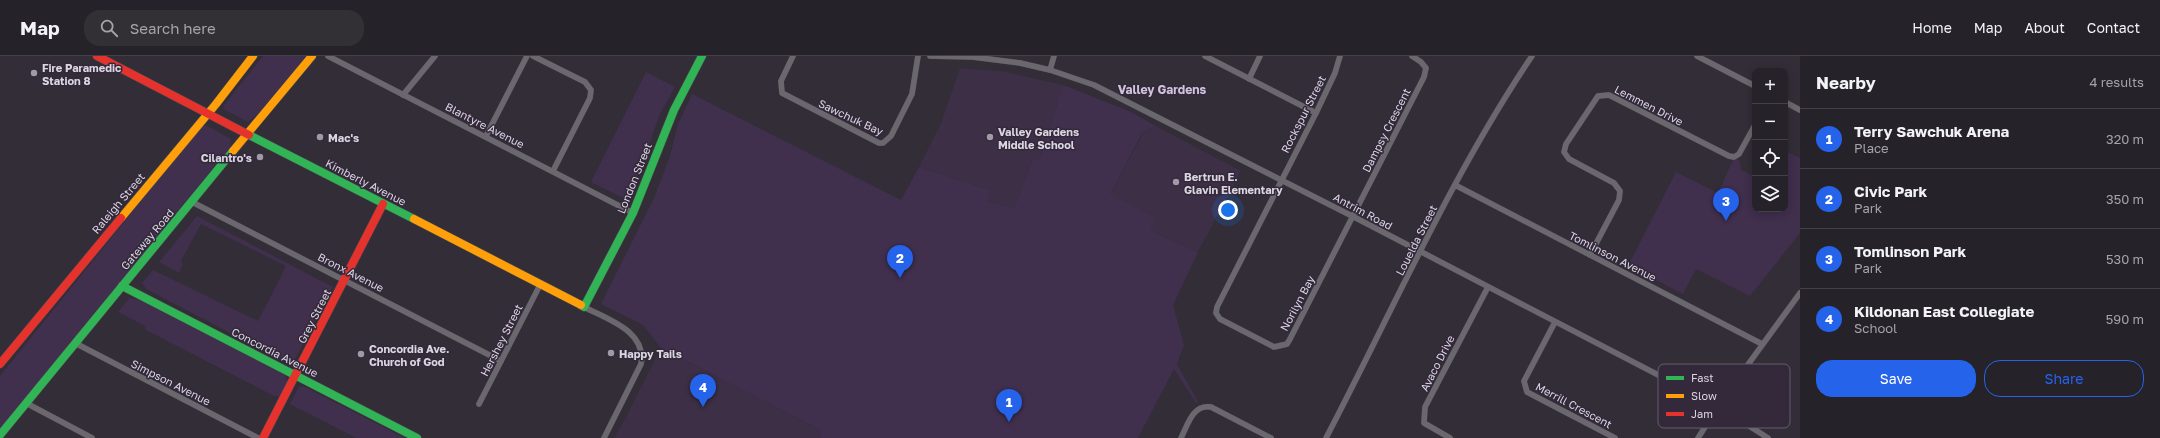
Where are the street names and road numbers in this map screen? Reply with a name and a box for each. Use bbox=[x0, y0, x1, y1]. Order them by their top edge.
street label: Rockspur Street bbox=[1278, 73, 1328, 155]
street label: Lemmen Drive bbox=[1613, 82, 1685, 128]
street label: Dampsy Crescent bbox=[1359, 86, 1413, 174]
street label: Sawchuk Bay bbox=[817, 96, 885, 138]
street label: Blantyre Avenue bbox=[443, 100, 527, 150]
street label: London Street bbox=[614, 141, 654, 215]
street label: Kimberly Avenue bbox=[324, 156, 408, 208]
street label: Raleigh Street bbox=[89, 170, 147, 236]
street label: Antrim Road bbox=[1331, 190, 1395, 232]
street label: Louelda Street bbox=[1393, 203, 1439, 277]
street label: Gateway Road bbox=[118, 206, 176, 272]
street label: Tomlinson Avenue bbox=[1567, 228, 1659, 284]
street label: Bronx Avenue bbox=[316, 250, 386, 294]
street label: Norilyn Bay bbox=[1277, 273, 1317, 333]
street label: Grey Street bbox=[295, 287, 333, 345]
street label: Hershey Street bbox=[477, 302, 525, 378]
street label: Concordia Avenue bbox=[230, 325, 320, 379]
street label: Avaco Drive bbox=[1417, 333, 1457, 393]
street label: Simpson Avenue bbox=[129, 356, 213, 408]
street label: Merrill Crescent bbox=[1534, 379, 1614, 431]

